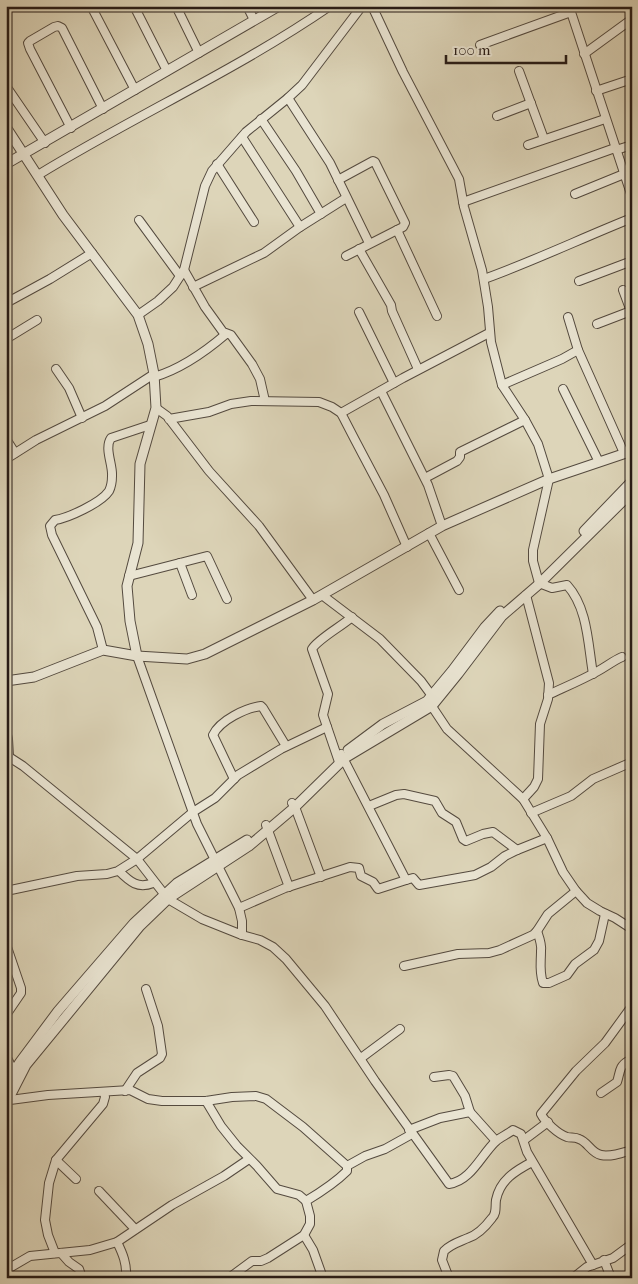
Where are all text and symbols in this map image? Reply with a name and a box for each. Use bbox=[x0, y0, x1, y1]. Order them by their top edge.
scale bar bbox=[446, 32, 566, 64]
text: 100 m bbox=[453, 41, 491, 59]

